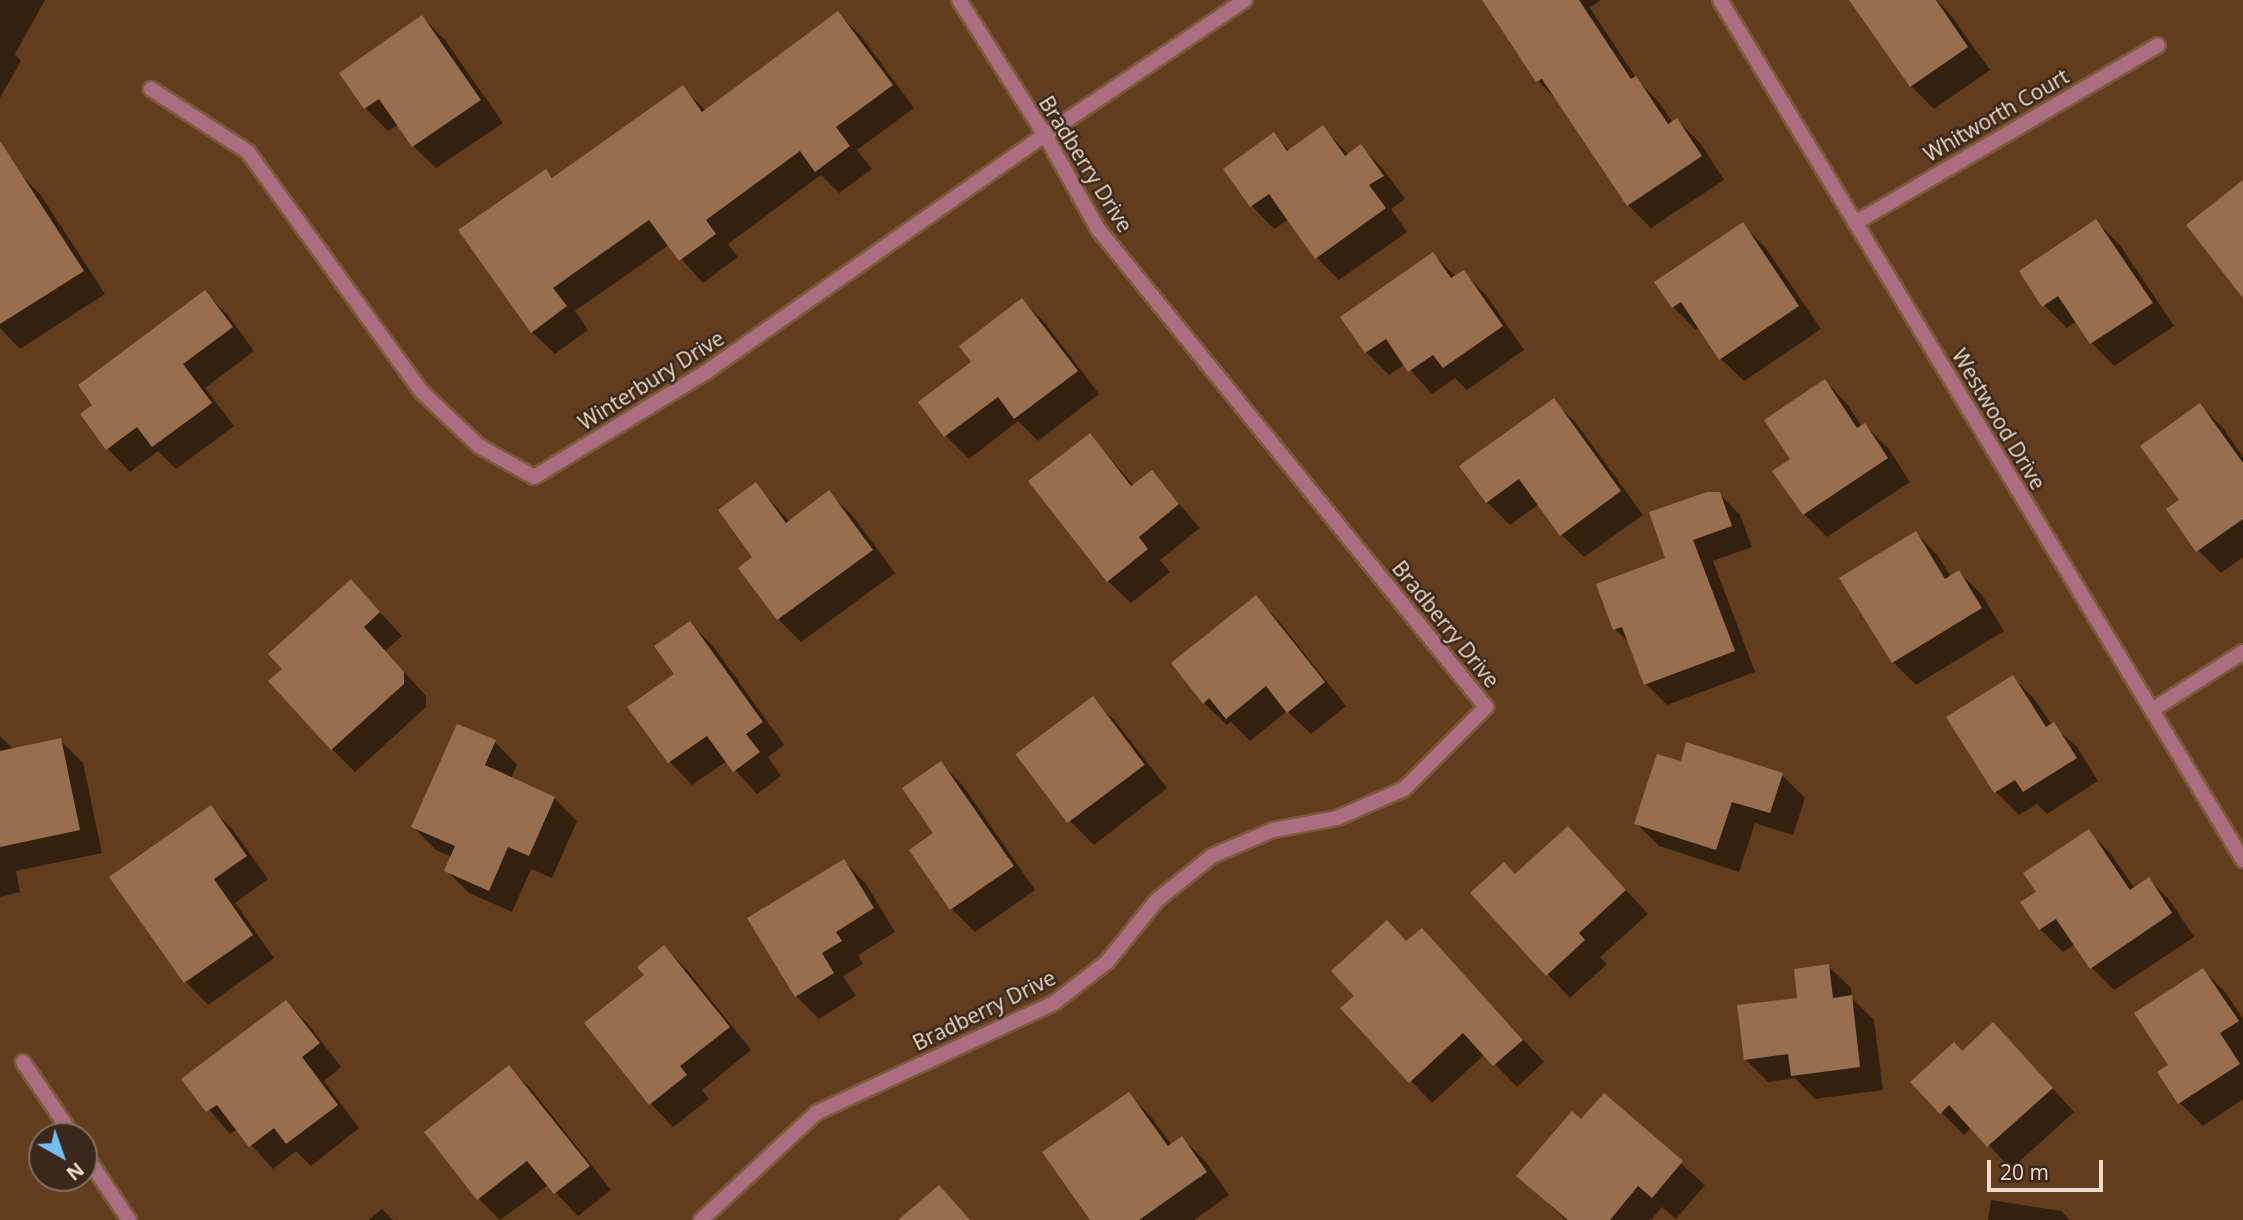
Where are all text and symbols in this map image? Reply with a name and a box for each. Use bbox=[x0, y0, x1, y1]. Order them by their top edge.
street label: Whitworth Court bbox=[1919, 63, 2073, 167]
street label: Bradberry Drive bbox=[1034, 91, 1138, 237]
street label: Winterbury Drive bbox=[573, 325, 729, 435]
street label: Westwood Drive bbox=[1947, 344, 2051, 494]
street label: Bradberry Drive bbox=[1387, 556, 1505, 692]
street label: Bradberry Drive bbox=[908, 965, 1060, 1055]
north arrow bbox=[28, 1122, 98, 1192]
scale bar bbox=[1991, 1146, 2106, 1190]
text: N bbox=[61, 1157, 89, 1186]
text: 20 m bbox=[2000, 1158, 2049, 1186]

